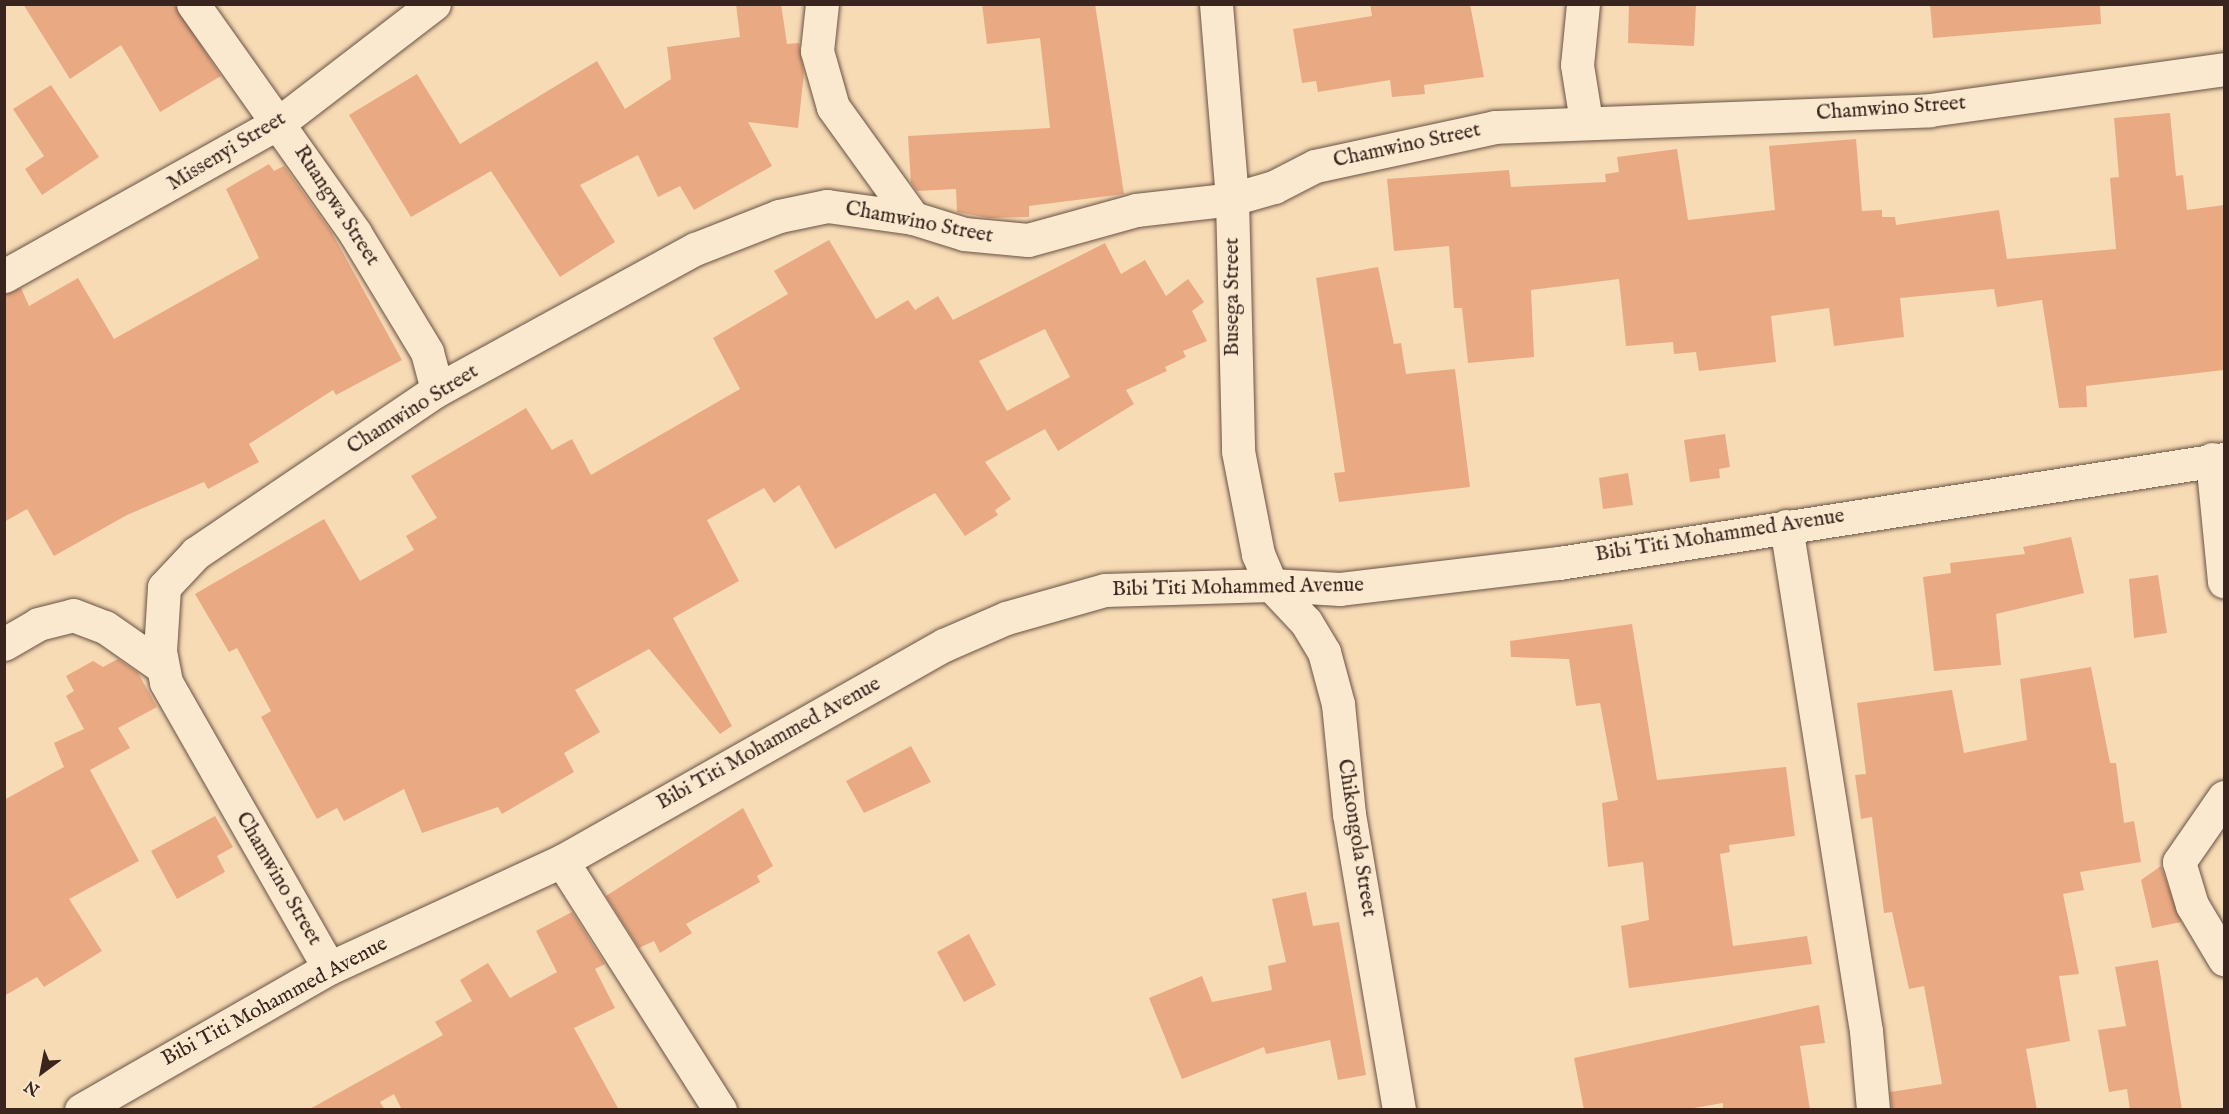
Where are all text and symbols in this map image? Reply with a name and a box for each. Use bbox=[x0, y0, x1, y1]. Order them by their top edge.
street label: Chamwino Street bbox=[1815, 91, 1967, 127]
street label: Missenyi Street bbox=[163, 107, 291, 197]
street label: Chamwino Street bbox=[1331, 118, 1483, 174]
street label: Ruangwa Street bbox=[288, 141, 384, 271]
street label: Chamwino Street bbox=[843, 196, 995, 250]
street label: Busega Street bbox=[1220, 237, 1246, 357]
street label: Chamwino Street bbox=[343, 360, 483, 460]
street label: Bibi Titi Mohammed Avenue bbox=[1594, 504, 1846, 568]
street label: Bibi Titi Mohammed Avenue bbox=[1112, 573, 1364, 603]
street label: Bibi Titi Mohammed Avenue bbox=[653, 672, 885, 816]
street label: Chikongola Street bbox=[1331, 757, 1381, 919]
street label: Chamwino Street bbox=[230, 808, 326, 950]
street label: Bibi Titi Mohammed Avenue bbox=[158, 932, 392, 1072]
north arrow bbox=[12, 1042, 72, 1102]
text: N bbox=[21, 1075, 44, 1099]

